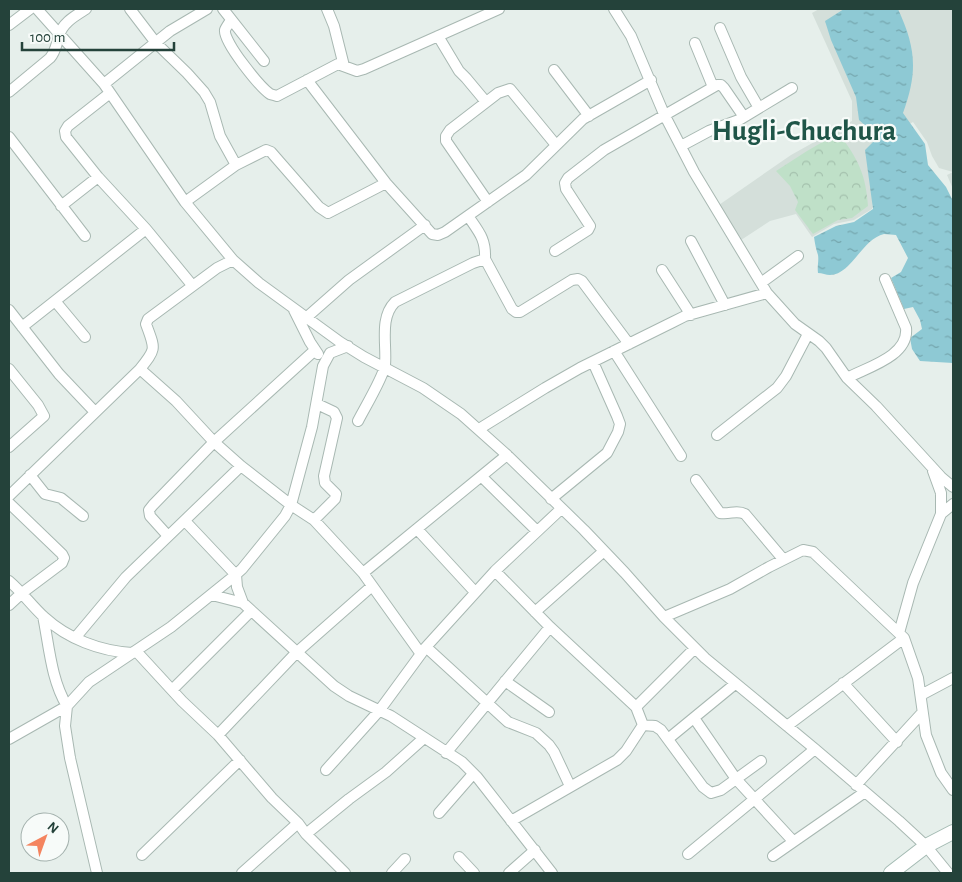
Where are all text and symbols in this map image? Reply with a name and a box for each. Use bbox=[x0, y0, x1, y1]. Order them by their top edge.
scale bar bbox=[22, 20, 175, 52]
text: 100 m bbox=[30, 30, 65, 45]
district label: Hugli-Chuchura bbox=[712, 117, 896, 146]
north arrow bbox=[20, 812, 70, 862]
text: N bbox=[45, 819, 61, 836]

